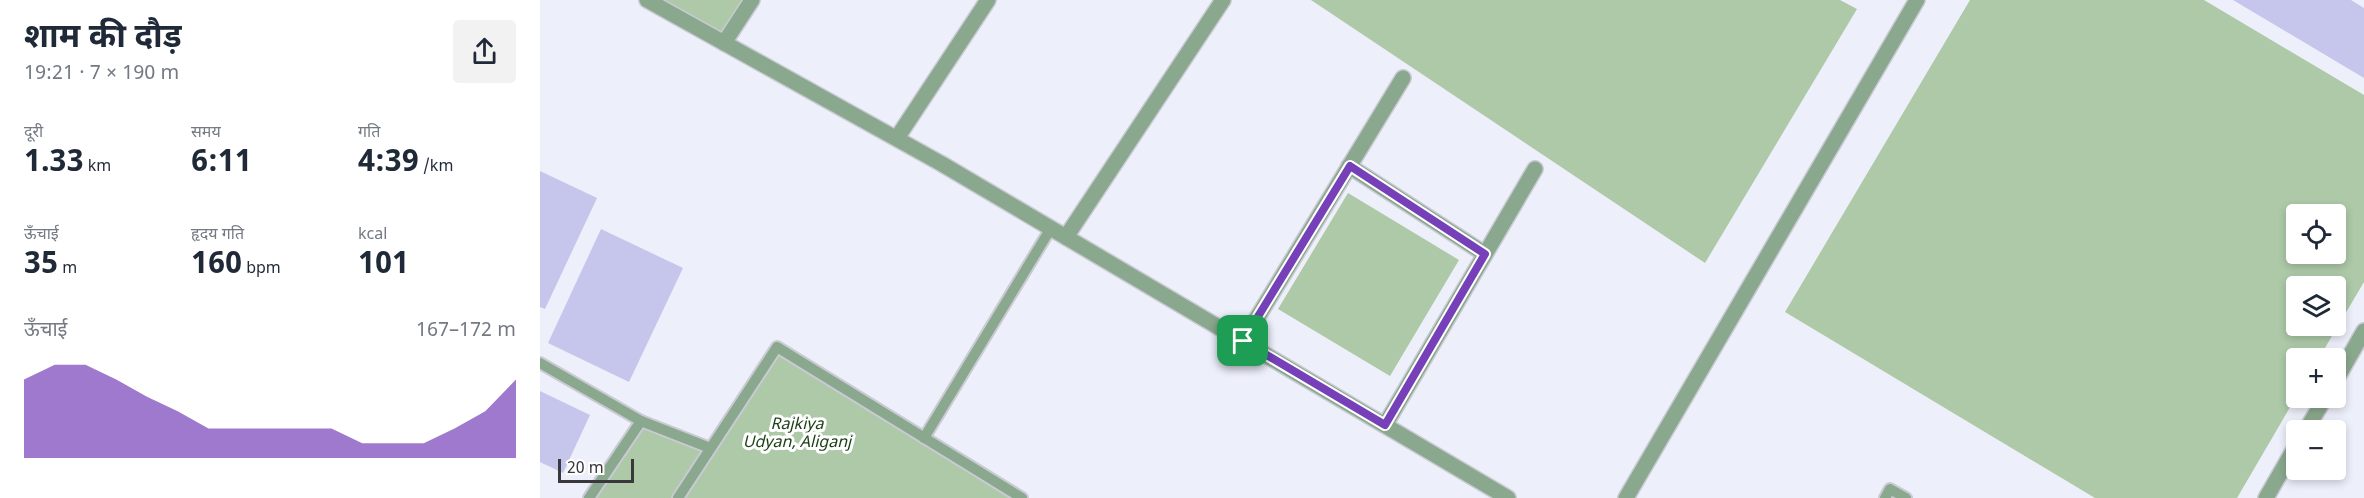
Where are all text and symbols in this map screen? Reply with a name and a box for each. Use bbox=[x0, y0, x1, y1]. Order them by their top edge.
text: शाम की दौड़ bbox=[24, 17, 182, 60]
button: share bbox=[453, 20, 516, 83]
text: 19:21 · 7 × 190 m bbox=[24, 61, 179, 87]
text: दूरी bbox=[24, 123, 43, 144]
text: समय bbox=[191, 123, 221, 144]
text: गति bbox=[358, 123, 380, 144]
text: 1.33 bbox=[24, 144, 84, 183]
text: 6:11 bbox=[191, 144, 252, 183]
text: 4:39 bbox=[358, 144, 419, 183]
text: km bbox=[84, 157, 111, 178]
text: /km bbox=[419, 157, 453, 178]
map controls bbox=[2286, 204, 2346, 480]
button: locate bbox=[2286, 204, 2346, 264]
text: ऊँचाई bbox=[24, 225, 59, 246]
text: हृदय गति bbox=[191, 225, 244, 246]
text: kcal bbox=[358, 225, 387, 246]
text: 35 bbox=[24, 246, 58, 285]
text: 160 bbox=[191, 246, 242, 285]
text: 101 bbox=[358, 246, 409, 285]
text: m bbox=[58, 259, 77, 280]
text: bpm bbox=[242, 259, 281, 280]
button: layers bbox=[2286, 276, 2346, 336]
pin bbox=[1217, 315, 1268, 366]
text: ऊँचाई bbox=[24, 318, 67, 344]
text: 167–172 m bbox=[416, 318, 516, 344]
icon: arrive bbox=[1226, 324, 1259, 357]
button: + bbox=[2286, 348, 2346, 408]
park label: Rajkiya Udyan, Aliganj bbox=[743, 415, 853, 454]
button: − bbox=[2286, 420, 2346, 480]
scale bar bbox=[558, 456, 634, 484]
text: 20 m bbox=[567, 459, 604, 480]

